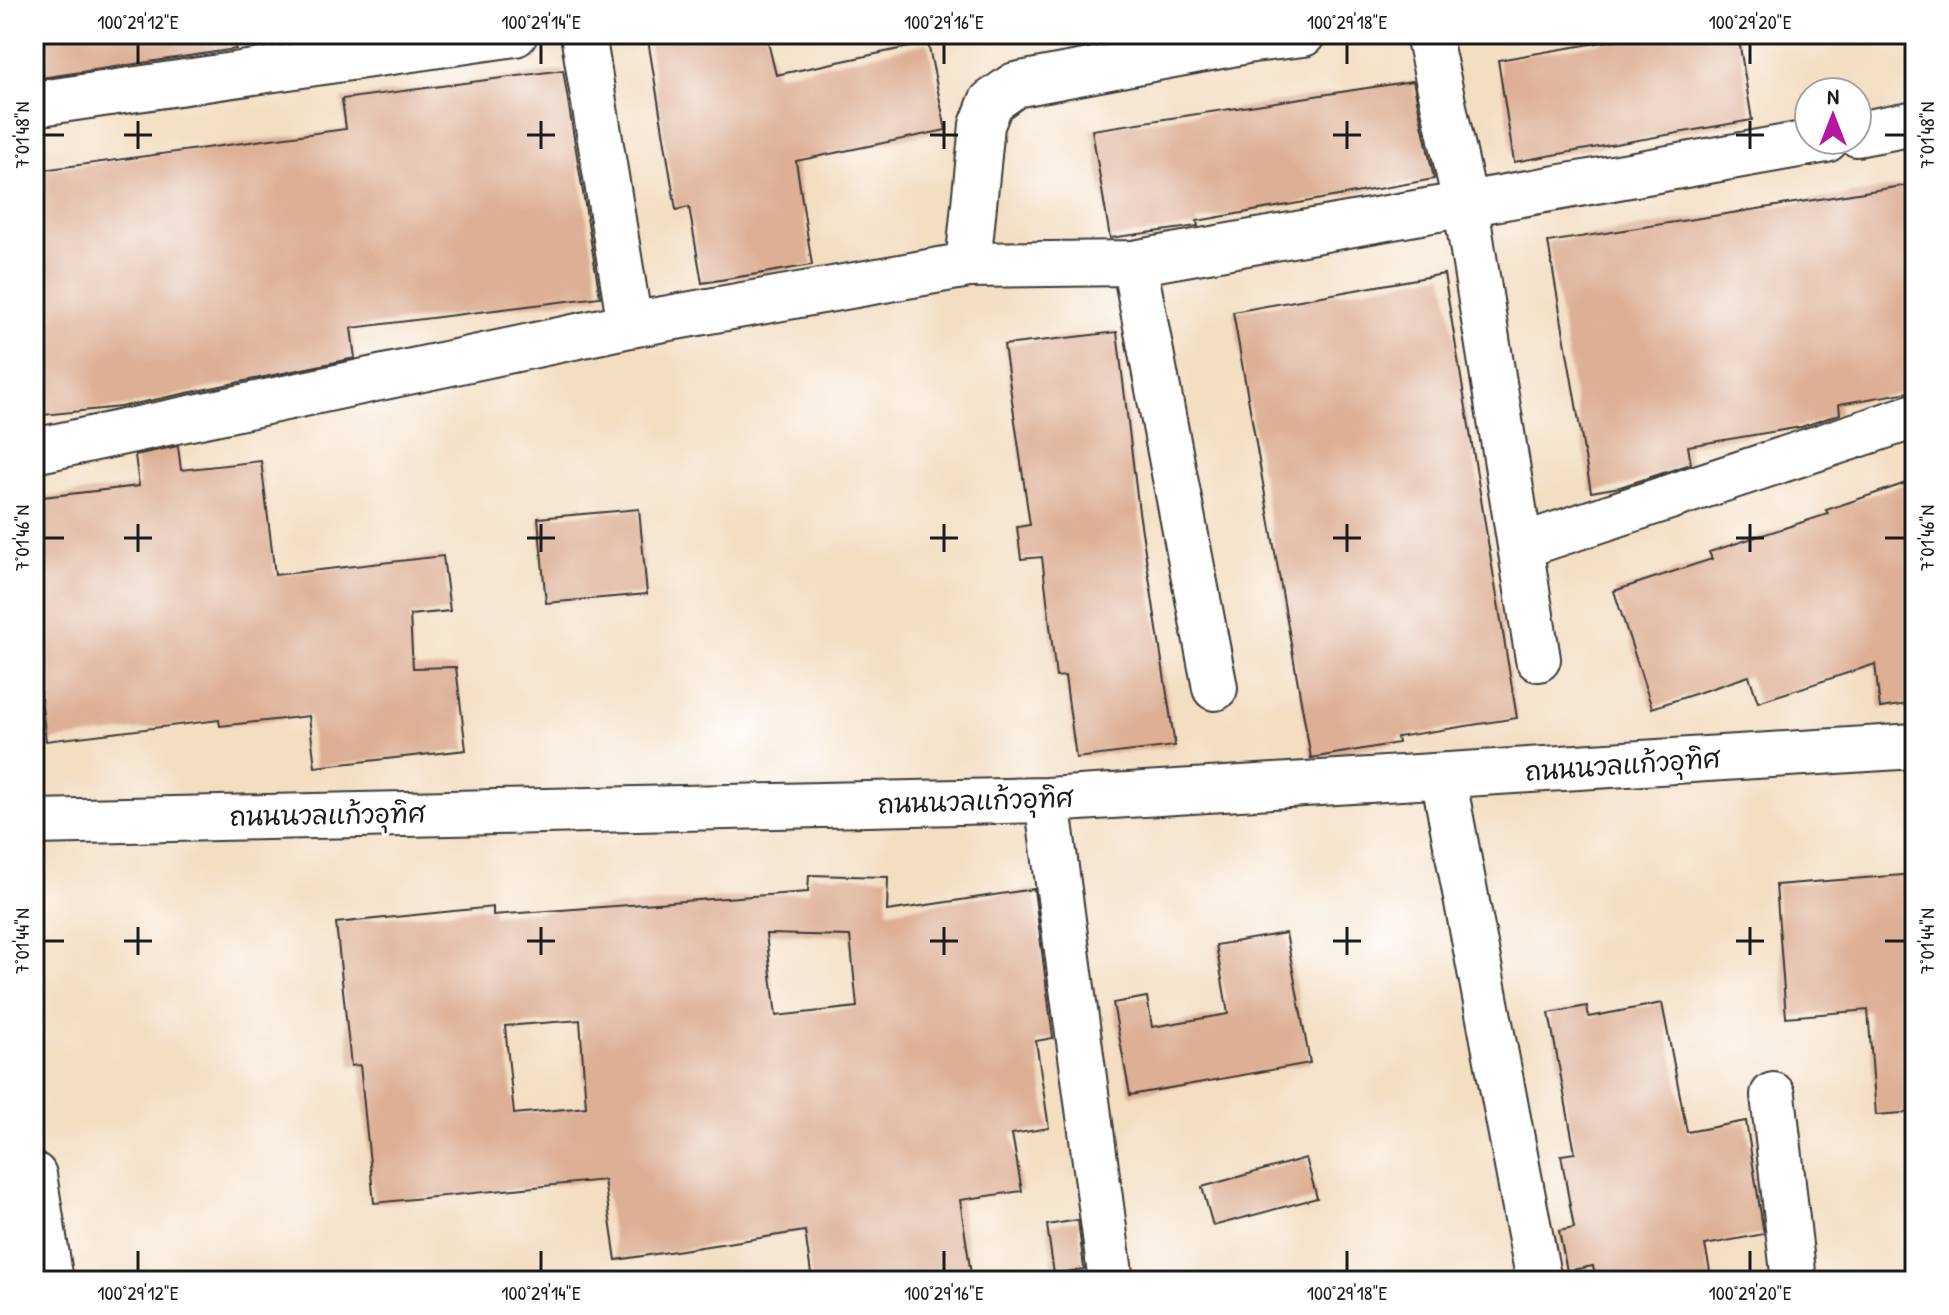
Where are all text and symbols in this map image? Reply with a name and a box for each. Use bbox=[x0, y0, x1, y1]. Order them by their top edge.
text: 100°29'12"E bbox=[97, 8, 179, 35]
text: 100°29'14"E bbox=[501, 8, 581, 35]
text: 100°29'16"E bbox=[904, 8, 984, 35]
text: 100°29'18"E bbox=[1307, 8, 1387, 35]
text: 100°29'20"E bbox=[1708, 8, 1792, 35]
north arrow bbox=[1793, 76, 1873, 156]
text: N bbox=[1827, 81, 1839, 111]
text: 7°01'48"N bbox=[8, 102, 35, 168]
text: 7°01'48"N bbox=[1913, 102, 1940, 168]
text: 7°01'46"N bbox=[8, 505, 35, 571]
text: 7°01'46"N bbox=[1913, 505, 1940, 571]
street label: ถนนนวลแก้วอุทิศ bbox=[1524, 740, 1722, 791]
street label: ถนนนวลแก้วอุทิศ bbox=[877, 780, 1075, 823]
street label: ถนนนวลแก้วอุทิศ bbox=[229, 795, 426, 836]
text: 7°01'44"N bbox=[8, 908, 35, 974]
text: 7°01'44"N bbox=[1913, 908, 1940, 974]
text: 100°29'12"E bbox=[97, 1279, 179, 1306]
text: 100°29'14"E bbox=[501, 1279, 581, 1306]
text: 100°29'16"E bbox=[904, 1279, 984, 1306]
text: 100°29'18"E bbox=[1307, 1279, 1387, 1306]
text: 100°29'20"E bbox=[1708, 1279, 1792, 1306]

